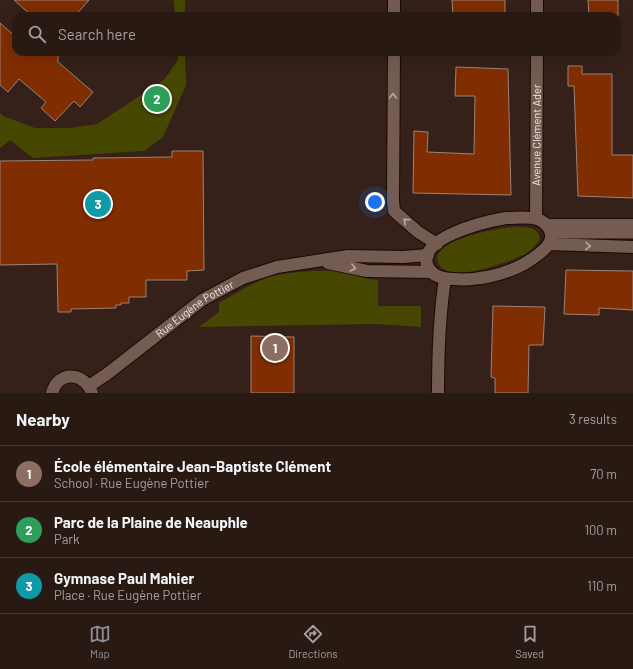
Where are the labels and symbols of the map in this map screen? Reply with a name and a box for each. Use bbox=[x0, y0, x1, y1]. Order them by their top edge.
pin: 2 bbox=[144, 84, 170, 114]
street label: Avenue Clément Ader bbox=[529, 84, 543, 186]
one-way arrow bbox=[389, 93, 397, 99]
pin: 3 bbox=[85, 189, 111, 219]
your location bbox=[365, 192, 385, 212]
one-way arrow bbox=[403, 218, 410, 225]
one-way arrow bbox=[585, 242, 591, 250]
one-way arrow bbox=[350, 263, 356, 271]
street label: Rue Eugène Pottier bbox=[153, 277, 236, 340]
pin: 1 bbox=[262, 333, 288, 363]

